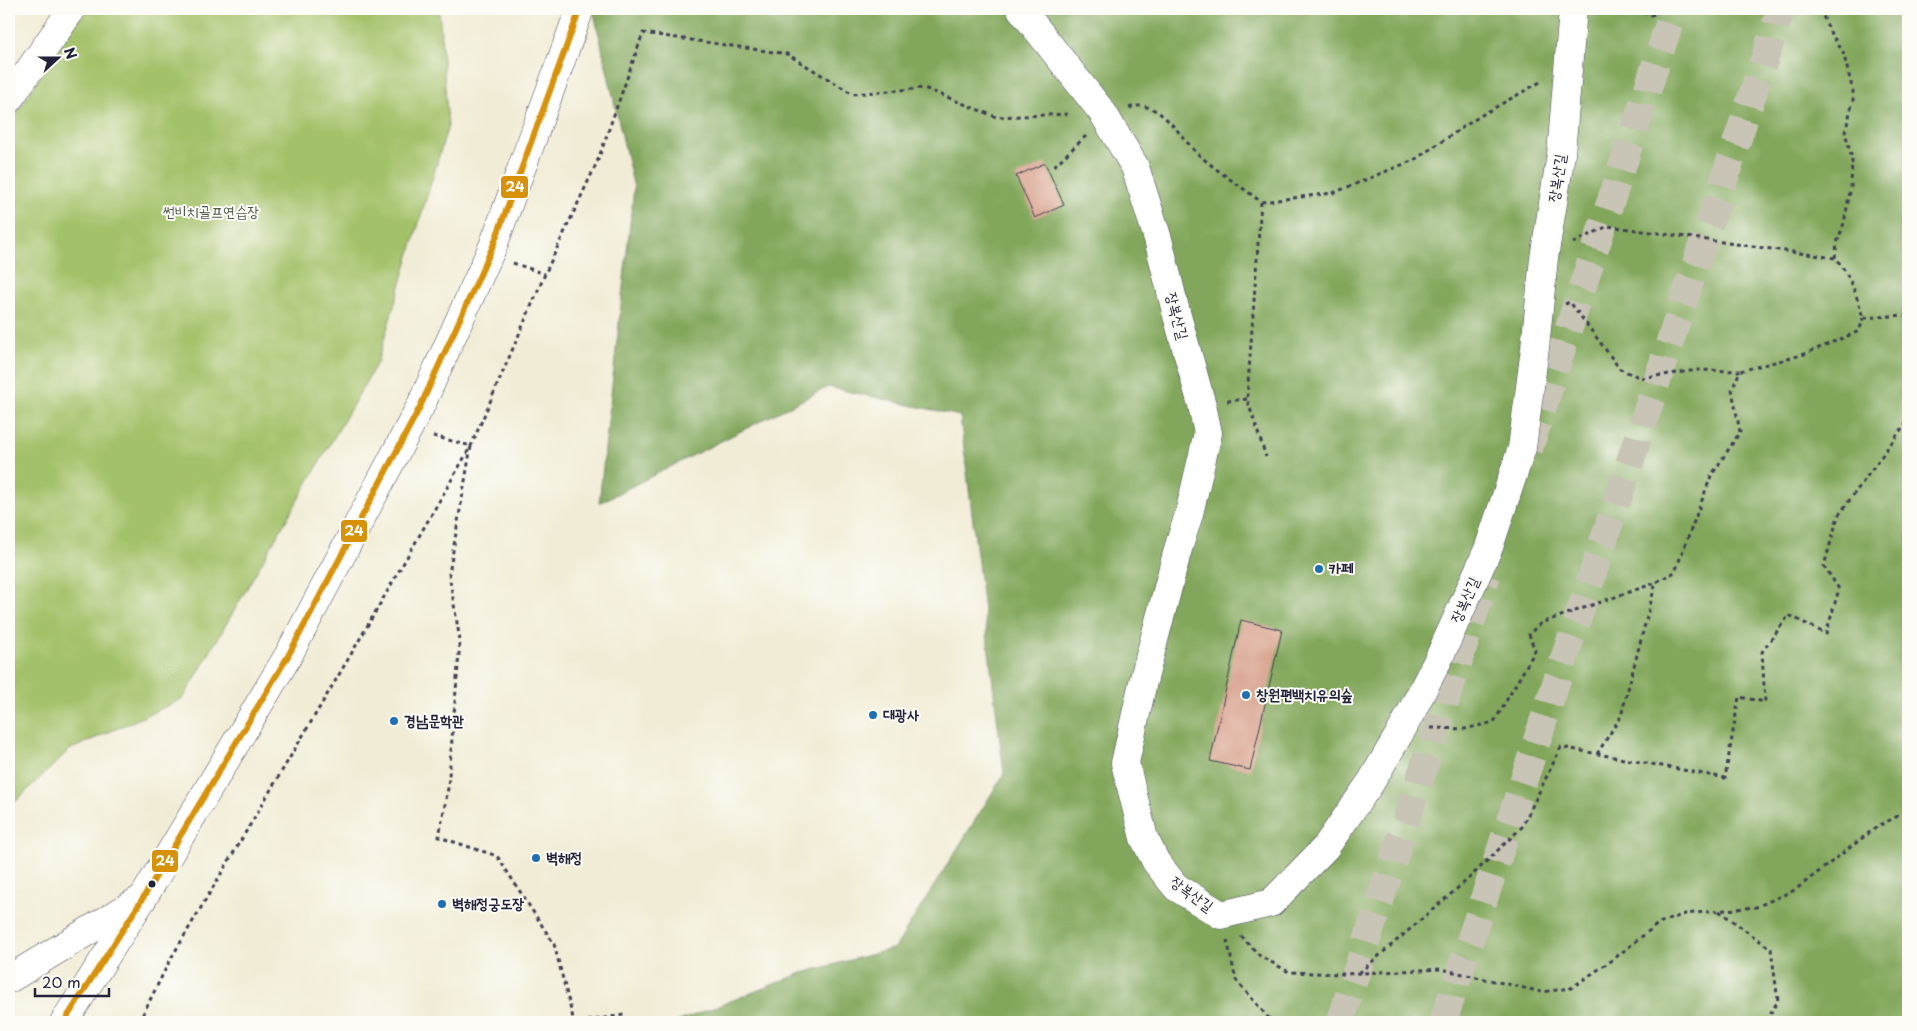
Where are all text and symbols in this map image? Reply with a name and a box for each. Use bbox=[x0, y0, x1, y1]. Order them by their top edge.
north arrow bbox=[32, 32, 82, 82]
text: N bbox=[59, 44, 82, 62]
street label: 장복산길 bbox=[1540, 152, 1571, 203]
line badge: 24 bbox=[500, 175, 529, 199]
text: 24 bbox=[506, 176, 525, 197]
park label: 썬비치골프연습장 bbox=[163, 199, 259, 222]
street label: 장복산길 bbox=[1161, 289, 1196, 342]
line badge: 24 bbox=[340, 519, 368, 543]
text: 24 bbox=[345, 520, 364, 541]
place label: 카페 bbox=[1328, 556, 1354, 579]
marker: 카페 bbox=[1313, 563, 1325, 575]
street label: 장복산길 bbox=[1443, 573, 1484, 626]
place label: 창원편백치유의숲 bbox=[1256, 682, 1353, 705]
marker: 창원편백치유의숲 bbox=[1240, 689, 1252, 701]
place label: 대광사 bbox=[883, 702, 919, 725]
place label: 경남문학관 bbox=[404, 708, 464, 731]
marker: 대광사 bbox=[867, 709, 879, 721]
marker: 경남문학관 bbox=[388, 715, 400, 727]
place label: 벽해정 bbox=[546, 845, 582, 868]
line badge: 24 bbox=[151, 849, 179, 873]
text: 24 bbox=[156, 850, 175, 871]
marker: 벽해정 bbox=[530, 852, 542, 864]
street label: 장복산길 bbox=[1167, 869, 1219, 916]
unlabelled marker bbox=[147, 879, 157, 889]
place label: 벽해정궁도장 bbox=[452, 891, 524, 914]
marker: 벽해정궁도장 bbox=[436, 898, 448, 910]
scale bar bbox=[35, 966, 109, 998]
text: 20 m bbox=[42, 970, 81, 993]

